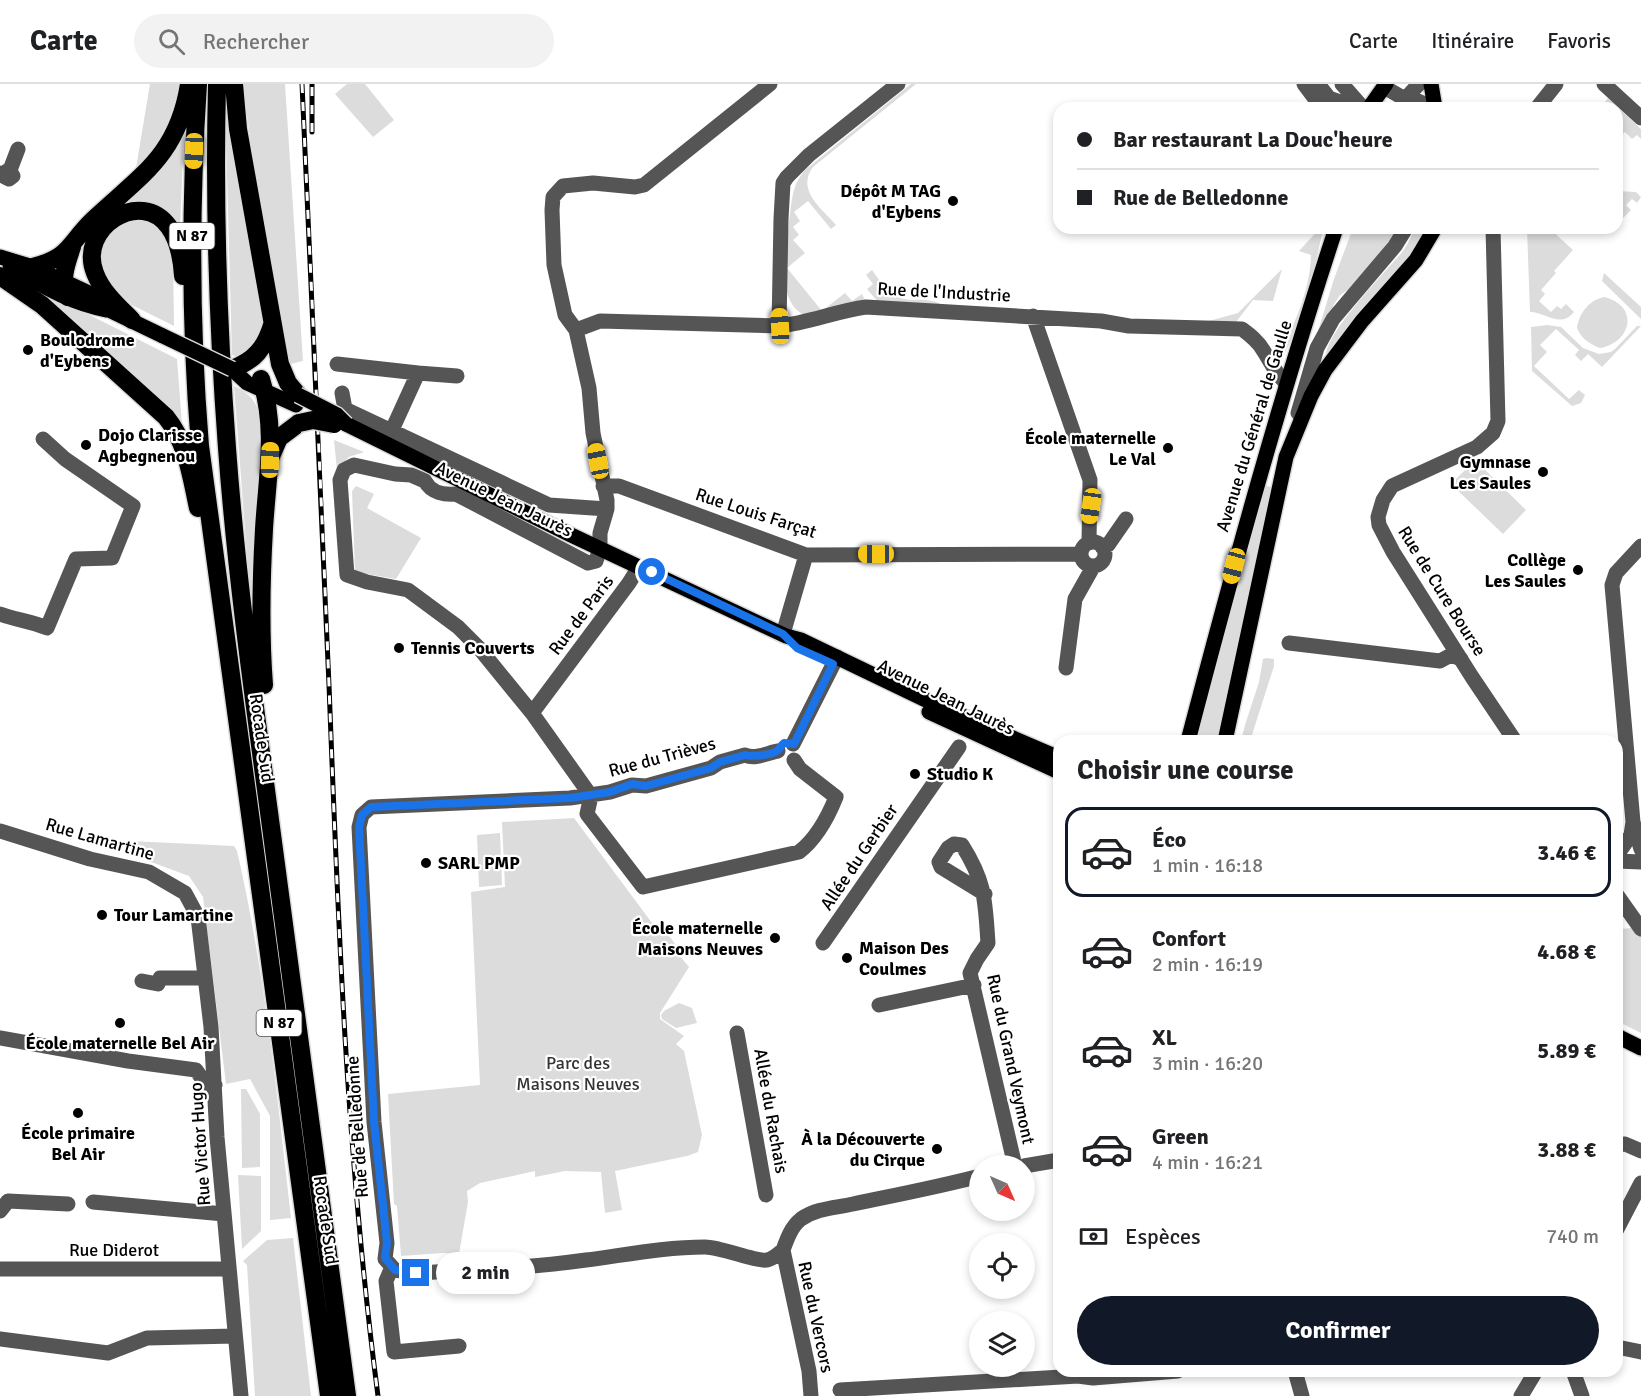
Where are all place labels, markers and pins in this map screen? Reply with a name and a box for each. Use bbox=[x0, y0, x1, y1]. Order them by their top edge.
place label: Dépôt M TAG d'Eybens bbox=[840, 180, 941, 223]
marker: Dépôt M TAG d'Eybens bbox=[946, 194, 960, 208]
place label: Boulodrome d'Eybens bbox=[40, 329, 135, 372]
marker: Boulodrome d'Eybens bbox=[21, 343, 35, 357]
place label: Dojo Clarisse Agbegnenou bbox=[98, 424, 202, 467]
place label: École maternelle Le Val bbox=[1025, 427, 1156, 470]
marker: Dojo Clarisse Agbegnenou bbox=[79, 438, 93, 452]
marker: École maternelle Le Val bbox=[1161, 441, 1175, 455]
place label: Gymnase Les Saules bbox=[1449, 451, 1531, 494]
marker: Gymnase Les Saules bbox=[1536, 465, 1550, 479]
place label: Collège Les Saules bbox=[1484, 549, 1566, 592]
marker: Collège Les Saules bbox=[1571, 563, 1585, 577]
place label: Tennis Couverts bbox=[411, 637, 535, 659]
marker: Tennis Couverts bbox=[392, 641, 406, 655]
place label: Studio K bbox=[927, 763, 994, 785]
marker: Studio K bbox=[908, 767, 922, 781]
place label: SARL PMP bbox=[438, 852, 520, 874]
marker: SARL PMP bbox=[419, 856, 433, 870]
place label: Tour Lamartine bbox=[114, 904, 233, 926]
marker: Tour Lamartine bbox=[95, 908, 109, 922]
place label: École maternelle Maisons Neuves bbox=[632, 917, 763, 960]
marker: École maternelle Maisons Neuves bbox=[768, 931, 782, 945]
place label: Maison Des Coulmes bbox=[859, 937, 949, 980]
marker: Maison Des Coulmes bbox=[840, 951, 854, 965]
marker: École maternelle Bel Air bbox=[113, 1016, 127, 1030]
place label: École maternelle Bel Air bbox=[26, 1032, 215, 1054]
marker: École primaire Bel Air bbox=[71, 1106, 85, 1120]
place label: École primaire Bel Air bbox=[21, 1122, 135, 1165]
place label: À la Découverte du Cirque bbox=[801, 1128, 925, 1171]
marker: À la Découverte du Cirque bbox=[930, 1142, 944, 1156]

